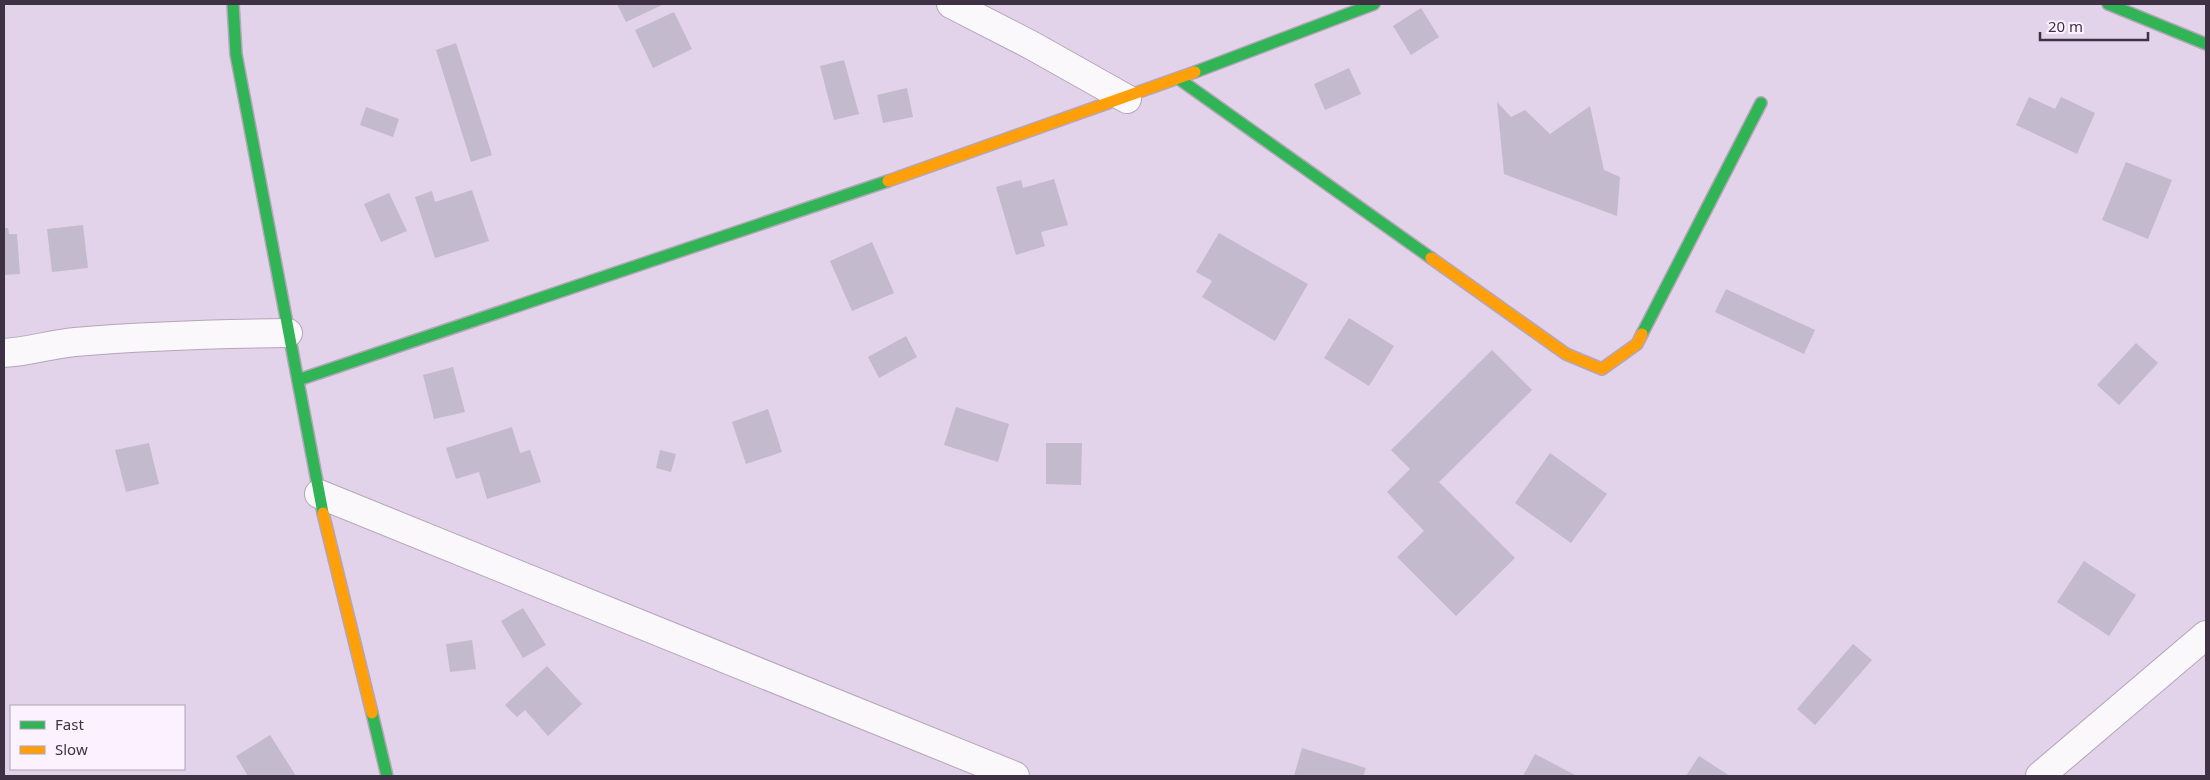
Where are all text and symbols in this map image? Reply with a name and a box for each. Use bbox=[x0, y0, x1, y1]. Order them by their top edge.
scale bar bbox=[2040, 10, 2148, 42]
text: 20 m bbox=[2048, 16, 2083, 36]
legend bbox=[10, 705, 185, 770]
text: Fast bbox=[55, 714, 84, 734]
text: Slow bbox=[55, 739, 88, 759]

